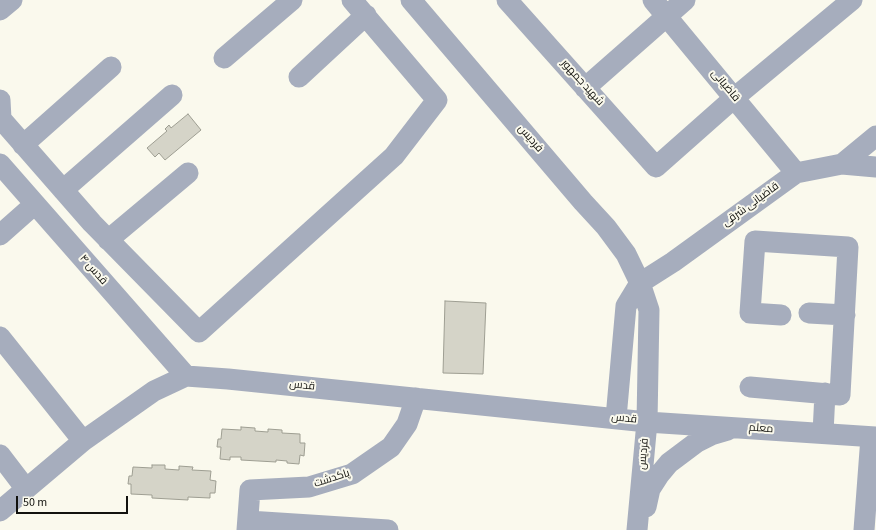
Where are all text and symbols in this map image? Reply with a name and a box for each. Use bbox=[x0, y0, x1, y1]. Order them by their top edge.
street label: شهید جمهور bbox=[558, 57, 606, 109]
street label: قاضیانی bbox=[708, 67, 742, 105]
street label: فردیس bbox=[515, 123, 545, 155]
street label: قاضیانی شرقی bbox=[720, 180, 782, 230]
street label: قدس ۴ bbox=[76, 252, 110, 288]
street label: قدس bbox=[288, 378, 316, 394]
street label: قدس bbox=[610, 411, 638, 427]
street label: معلم bbox=[748, 422, 774, 436]
street label: فردیس bbox=[636, 438, 652, 470]
street label: پاکدشت bbox=[312, 467, 352, 491]
scale bar bbox=[18, 488, 130, 514]
text: 50 m bbox=[23, 494, 47, 511]

